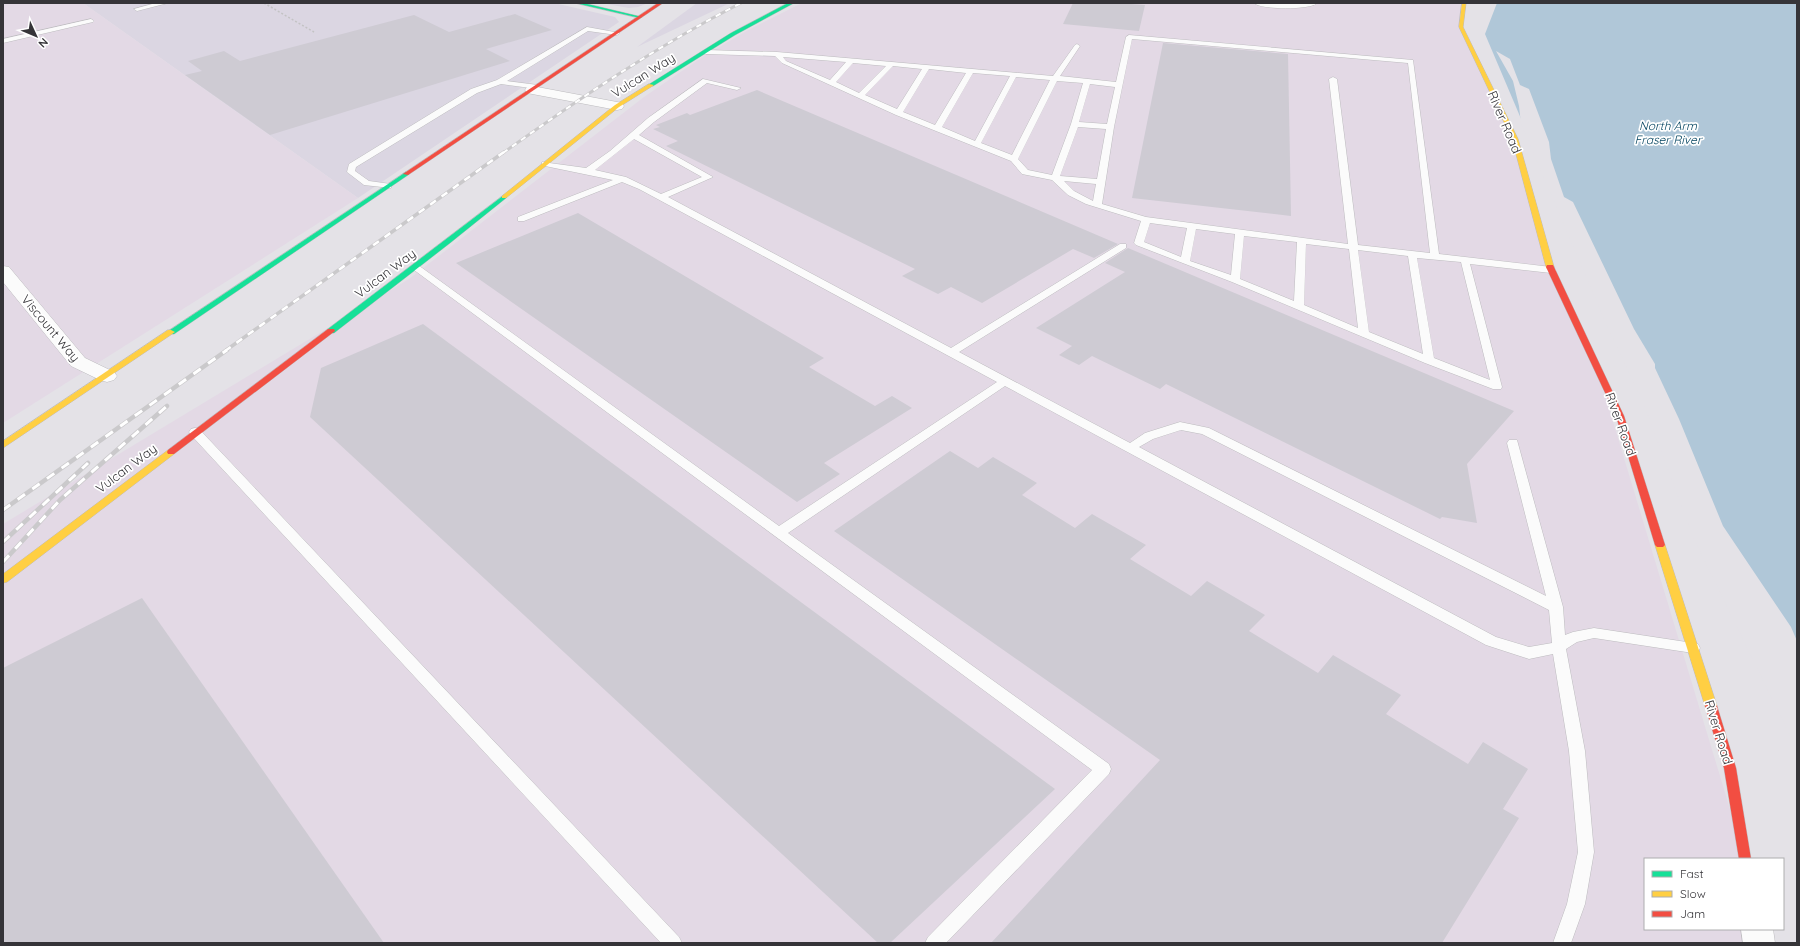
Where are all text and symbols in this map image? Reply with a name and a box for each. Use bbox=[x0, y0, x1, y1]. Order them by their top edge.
north arrow bbox=[16, 16, 56, 56]
text: N bbox=[35, 35, 51, 51]
street label: Vulcan Way bbox=[608, 49, 678, 101]
street label: River Road bbox=[1485, 88, 1525, 156]
water label: North Arm Fraser River bbox=[1634, 118, 1703, 147]
street label: Vulcan Way bbox=[351, 245, 419, 301]
street label: Viscount Way bbox=[18, 291, 84, 365]
street label: River Road bbox=[1602, 390, 1640, 458]
street label: Vulcan Way bbox=[92, 440, 160, 496]
street label: River Road bbox=[1702, 698, 1736, 766]
legend bbox=[1644, 858, 1784, 930]
text: Fast bbox=[1680, 866, 1704, 881]
text: Slow bbox=[1680, 886, 1706, 901]
text: Jam bbox=[1680, 906, 1705, 921]

